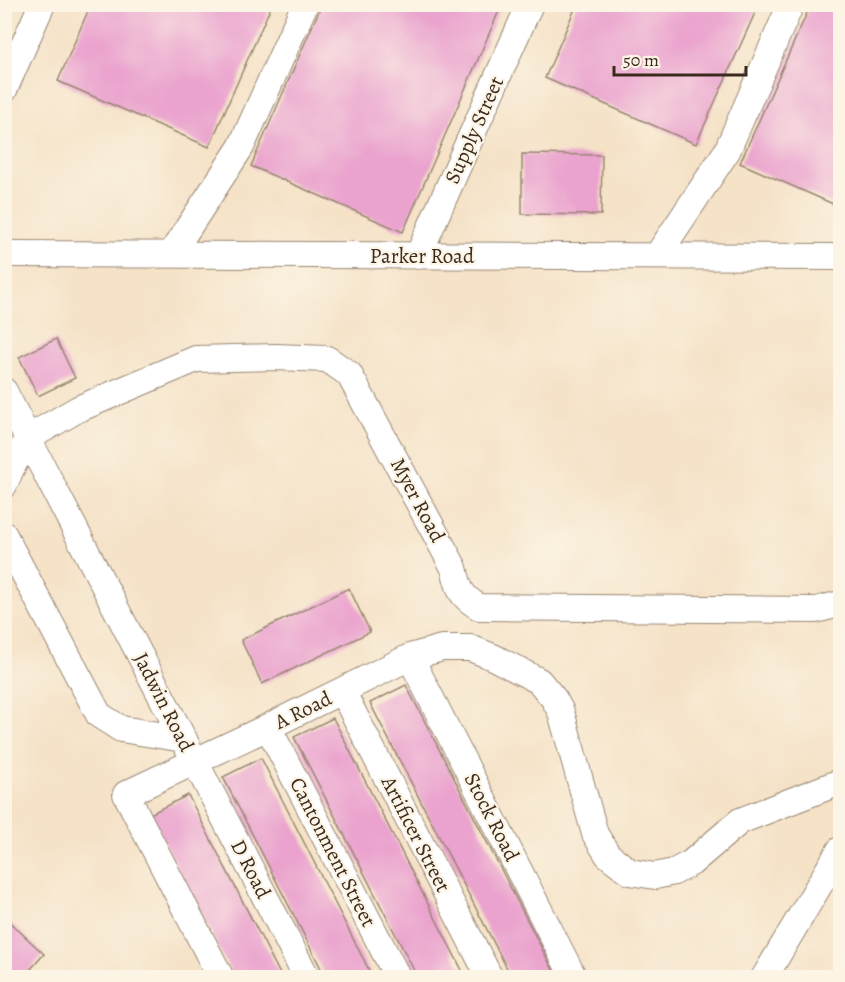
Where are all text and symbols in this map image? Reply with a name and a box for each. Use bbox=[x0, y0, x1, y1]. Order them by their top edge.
scale bar bbox=[614, 39, 746, 77]
text: 50 m bbox=[623, 48, 659, 72]
street label: Supply Street bbox=[438, 72, 510, 188]
street label: Parker Road bbox=[370, 242, 475, 270]
street label: Myer Road bbox=[384, 453, 452, 548]
street label: Jadwin Road bbox=[127, 648, 201, 757]
street label: A Road bbox=[269, 684, 337, 736]
street label: Stock Road bbox=[458, 768, 527, 867]
street label: Artificer Street bbox=[374, 770, 457, 897]
street label: Cantonment Street bbox=[283, 772, 383, 932]
street label: D Road bbox=[224, 835, 278, 904]

